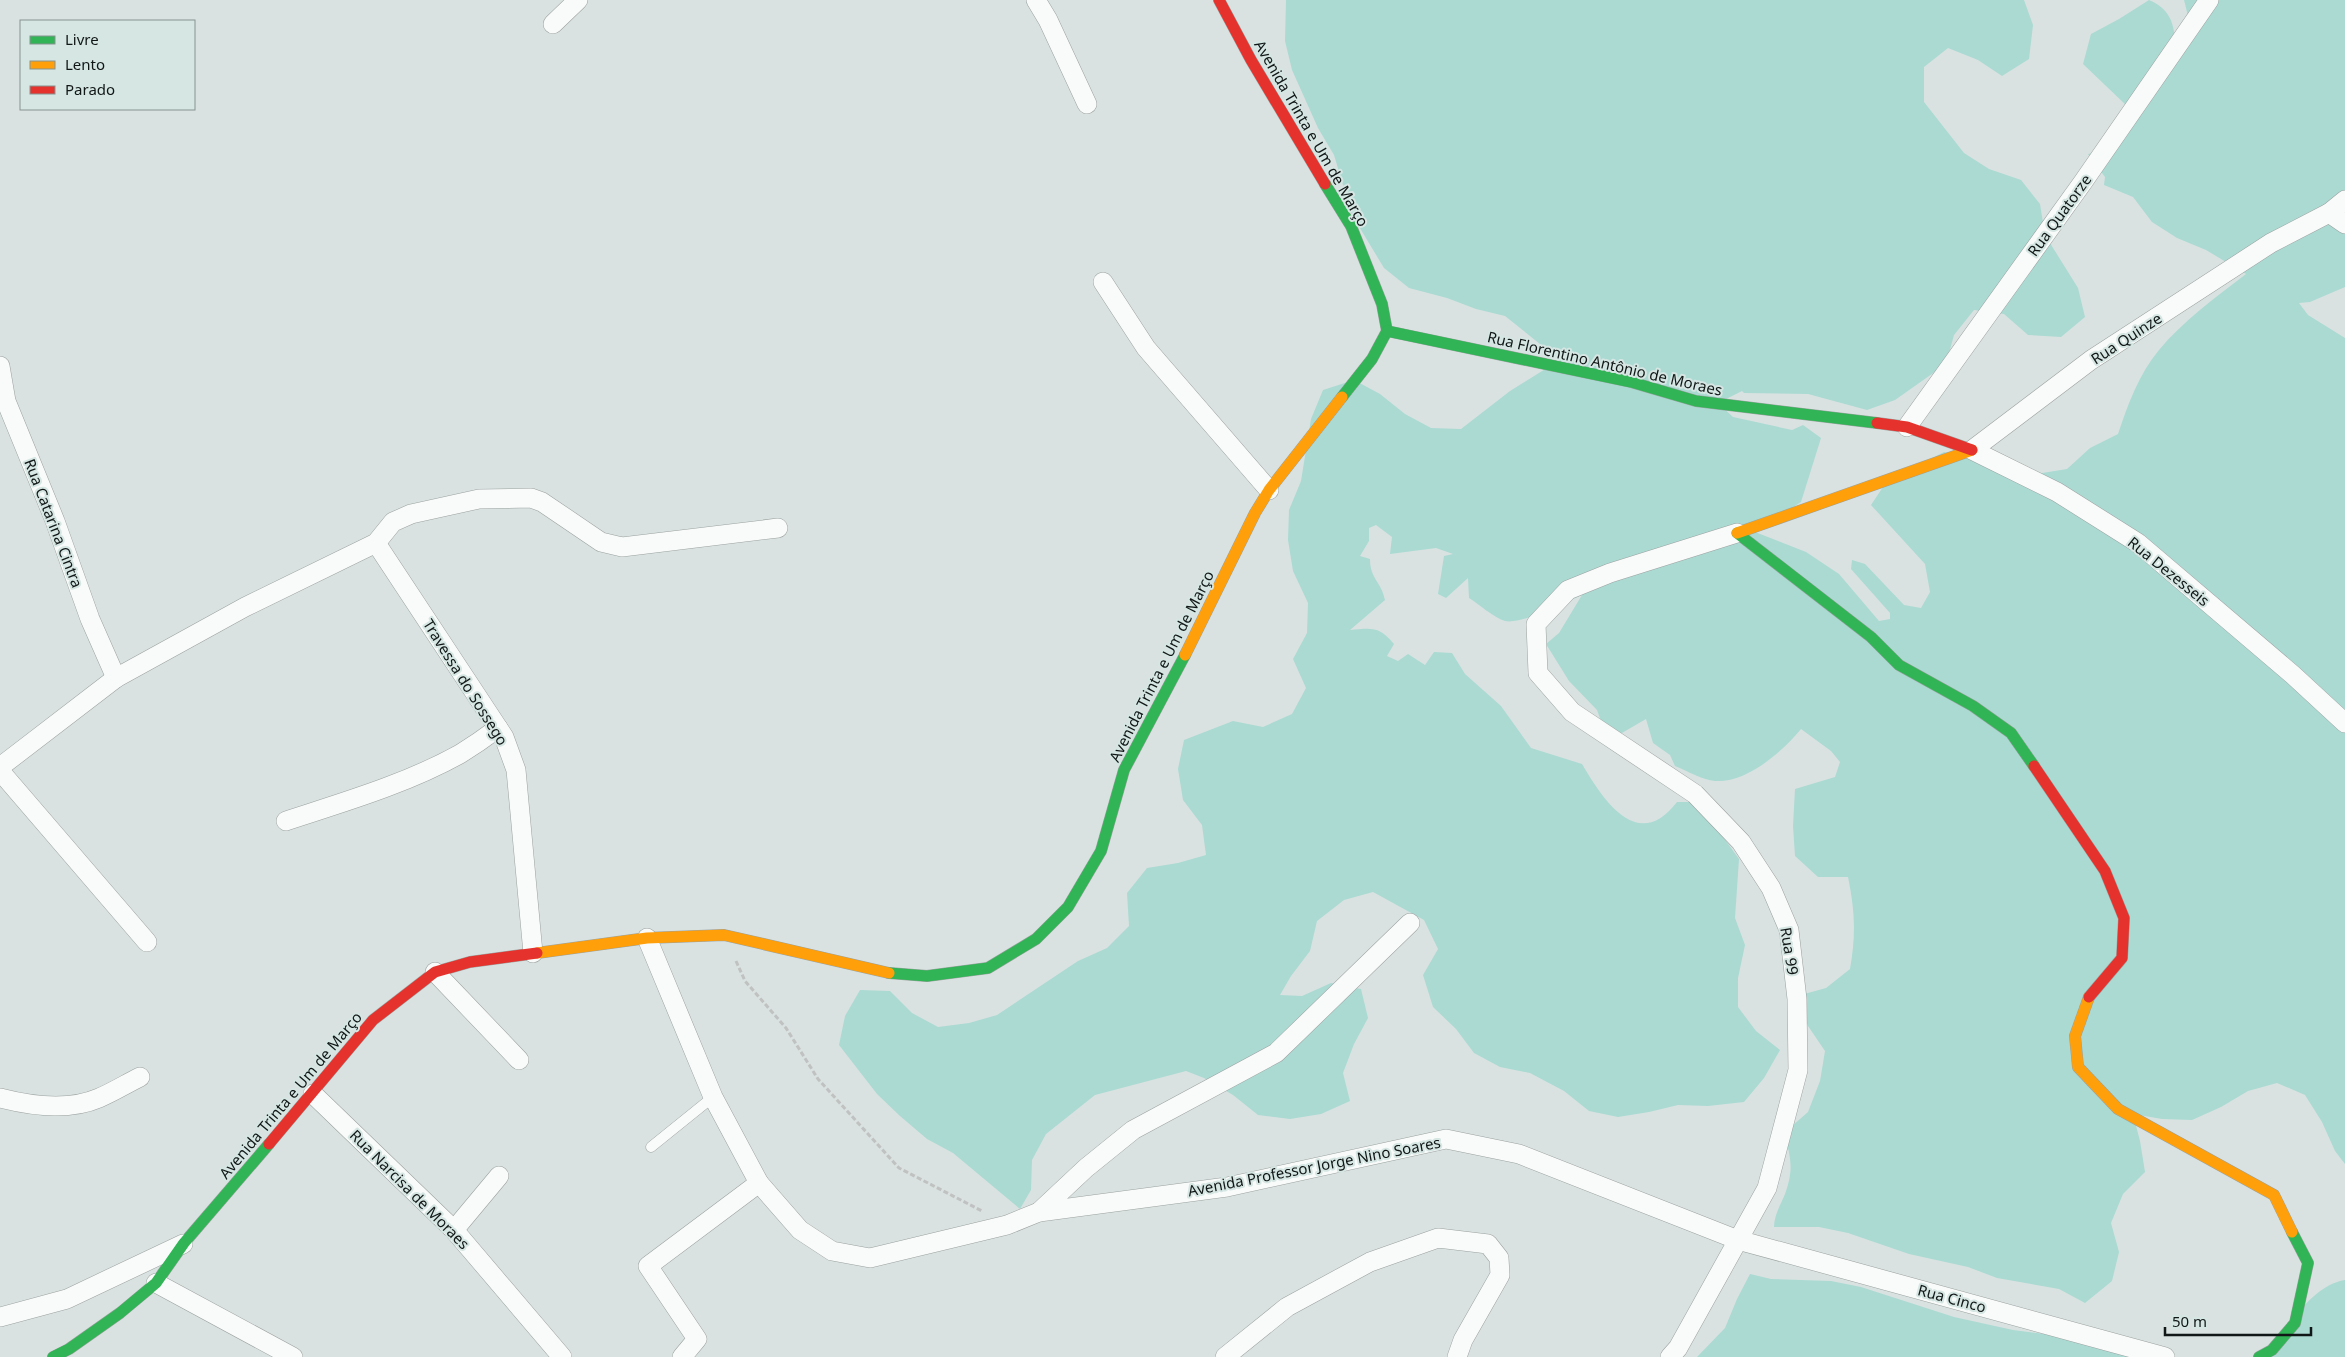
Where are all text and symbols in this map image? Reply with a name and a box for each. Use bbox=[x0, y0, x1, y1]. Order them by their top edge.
legend bbox=[20, 20, 195, 110]
text: Livre bbox=[65, 29, 99, 49]
street label: Avenida Trinta e Um de Março bbox=[1250, 36, 1374, 230]
text: Lento bbox=[65, 54, 105, 74]
text: Parado bbox=[65, 79, 115, 99]
street label: Rua Quatorze bbox=[2023, 170, 2095, 260]
street label: Rua Quinze bbox=[2087, 308, 2165, 368]
street label: Rua Florentino Antônio de Moraes bbox=[1486, 326, 1724, 400]
street label: Rua Catarina Cintra bbox=[20, 456, 88, 590]
street label: Rua Dezesseis bbox=[2124, 532, 2214, 610]
street label: Avenida Trinta e Um de Março bbox=[1104, 567, 1218, 765]
street label: Travessa do Sossego bbox=[419, 615, 513, 749]
street label: Rua 99 bbox=[1776, 926, 1804, 976]
street label: Avenida Trinta e Um de Março bbox=[214, 1007, 366, 1183]
street label: Rua Narcisa de Moraes bbox=[346, 1125, 474, 1253]
street label: Avenida Professor Jorge Nino Soares bbox=[1186, 1132, 1442, 1200]
street label: Rua Cinco bbox=[1916, 1279, 1988, 1317]
scale bar bbox=[2165, 1304, 2311, 1336]
text: 50 m bbox=[2172, 1311, 2207, 1331]

